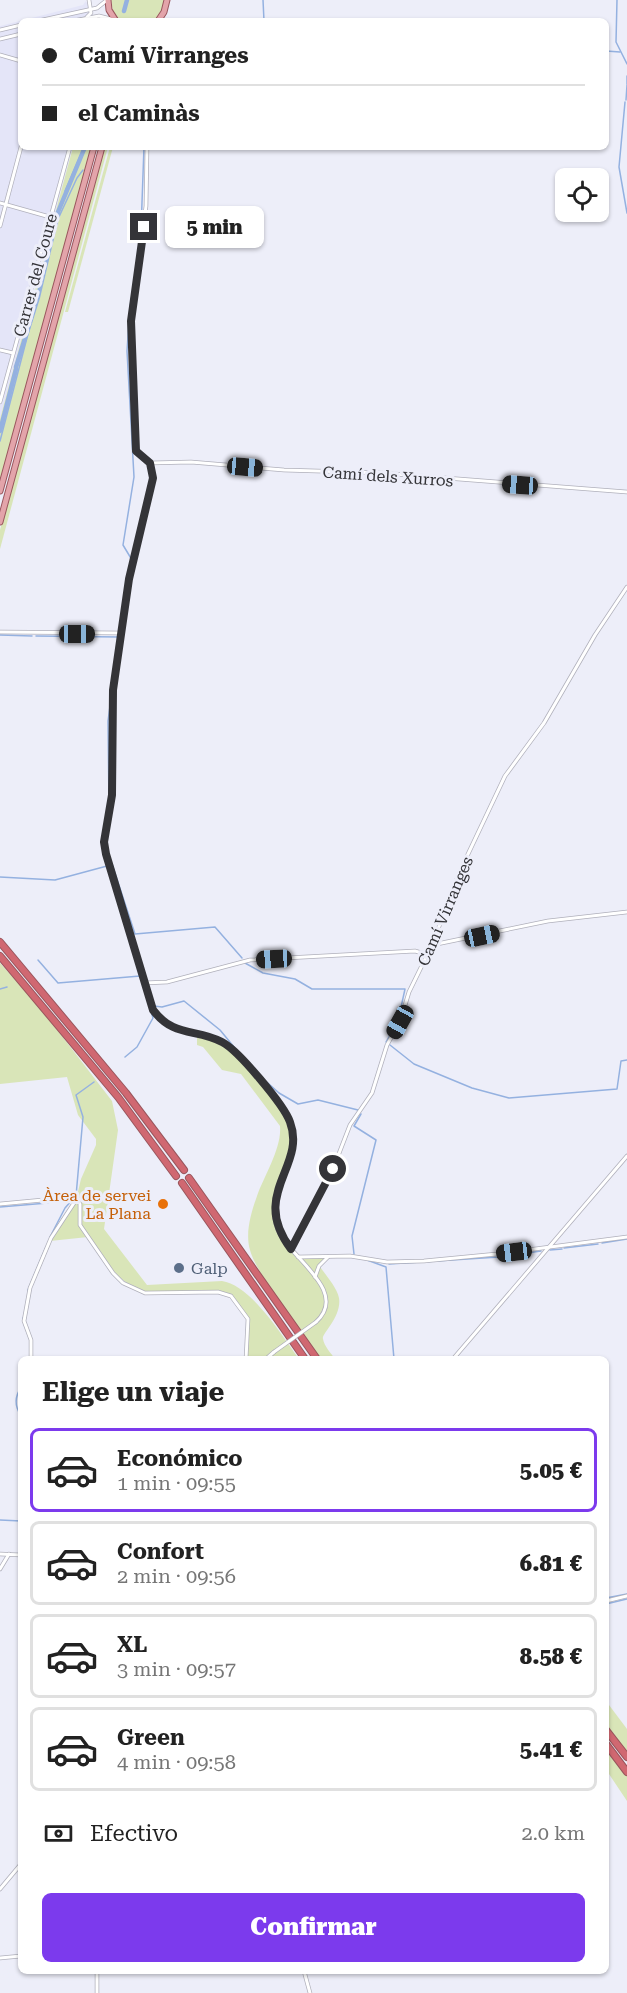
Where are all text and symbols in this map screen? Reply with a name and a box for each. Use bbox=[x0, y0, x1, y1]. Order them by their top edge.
text: Camí Virranges bbox=[78, 43, 249, 68]
text: el Caminàs bbox=[78, 101, 200, 126]
map controls bbox=[555, 168, 609, 222]
button: locate bbox=[555, 168, 609, 222]
callout: 5 min bbox=[165, 206, 264, 248]
street label: Carrer del Coure bbox=[10, 211, 61, 339]
route end bbox=[130, 213, 157, 240]
text: 5 min bbox=[186, 215, 243, 239]
car bbox=[226, 456, 264, 478]
street label: Camí dels Xurros bbox=[322, 462, 454, 491]
car bbox=[501, 475, 539, 495]
car bbox=[59, 625, 95, 643]
street label: Camí Virranges bbox=[414, 853, 477, 969]
car bbox=[463, 923, 501, 949]
car bbox=[256, 949, 292, 969]
car bbox=[383, 1002, 417, 1042]
route start bbox=[319, 1155, 346, 1182]
place label: Àrea de servei La Plana bbox=[43, 1186, 151, 1223]
marker: Àrea de servei La Plana bbox=[156, 1197, 170, 1211]
car bbox=[495, 1241, 533, 1263]
place label: Galp bbox=[191, 1259, 228, 1278]
marker: Galp bbox=[172, 1261, 186, 1275]
text: Elige un viaje bbox=[42, 1376, 224, 1408]
icon: car bbox=[45, 1443, 99, 1497]
text: Económico bbox=[117, 1446, 243, 1471]
text: 5.05 € bbox=[520, 1458, 582, 1483]
text: 1 min · 09:55 bbox=[117, 1471, 236, 1495]
icon: car bbox=[45, 1536, 99, 1590]
text: Confort bbox=[117, 1539, 204, 1564]
text: 6.81 € bbox=[520, 1551, 582, 1576]
text: 2 min · 09:56 bbox=[117, 1564, 236, 1588]
icon: car bbox=[45, 1629, 99, 1683]
text: XL bbox=[117, 1632, 147, 1657]
text: 8.58 € bbox=[520, 1644, 582, 1669]
text: 3 min · 09:57 bbox=[117, 1657, 236, 1681]
icon: car bbox=[45, 1722, 99, 1776]
text: Green bbox=[117, 1725, 185, 1750]
text: 5.41 € bbox=[520, 1737, 582, 1762]
text: 4 min · 09:58 bbox=[117, 1750, 236, 1774]
icon: cash bbox=[42, 1817, 75, 1850]
text: Efectivo bbox=[90, 1821, 178, 1846]
text: 2.0 km bbox=[521, 1821, 585, 1845]
button: Confirmar bbox=[42, 1893, 585, 1962]

